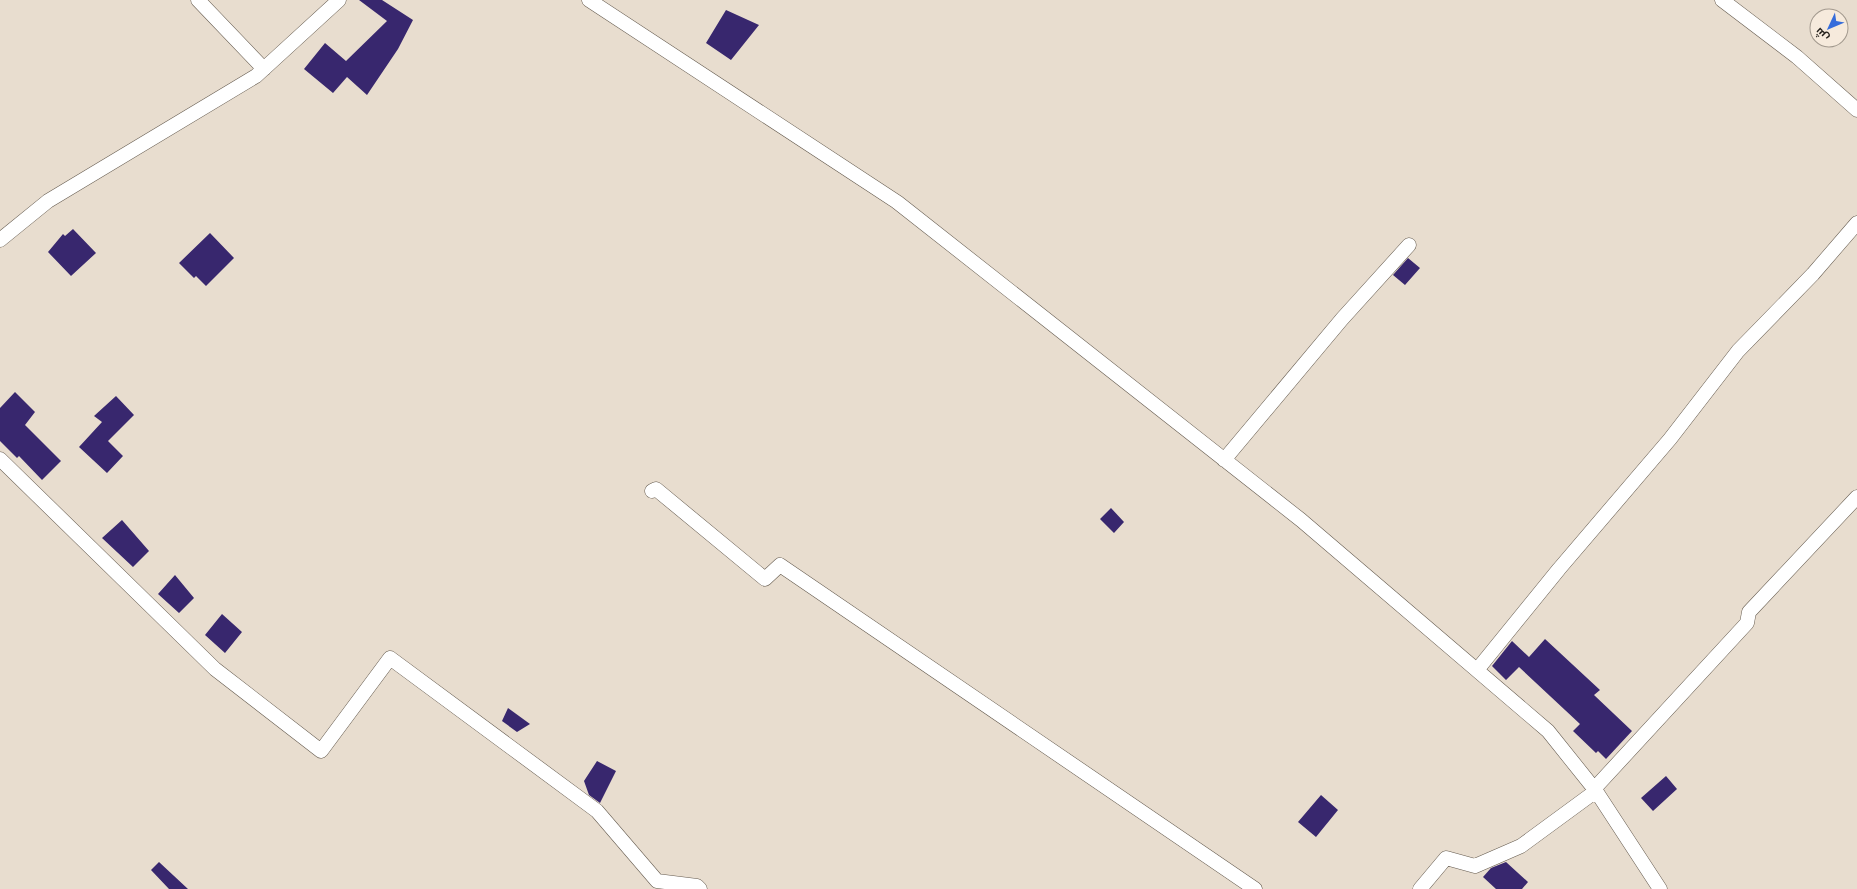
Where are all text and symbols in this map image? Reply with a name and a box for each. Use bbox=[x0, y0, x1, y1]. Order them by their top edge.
north arrow bbox=[1809, 8, 1849, 48]
text: ش bbox=[1813, 25, 1832, 44]

